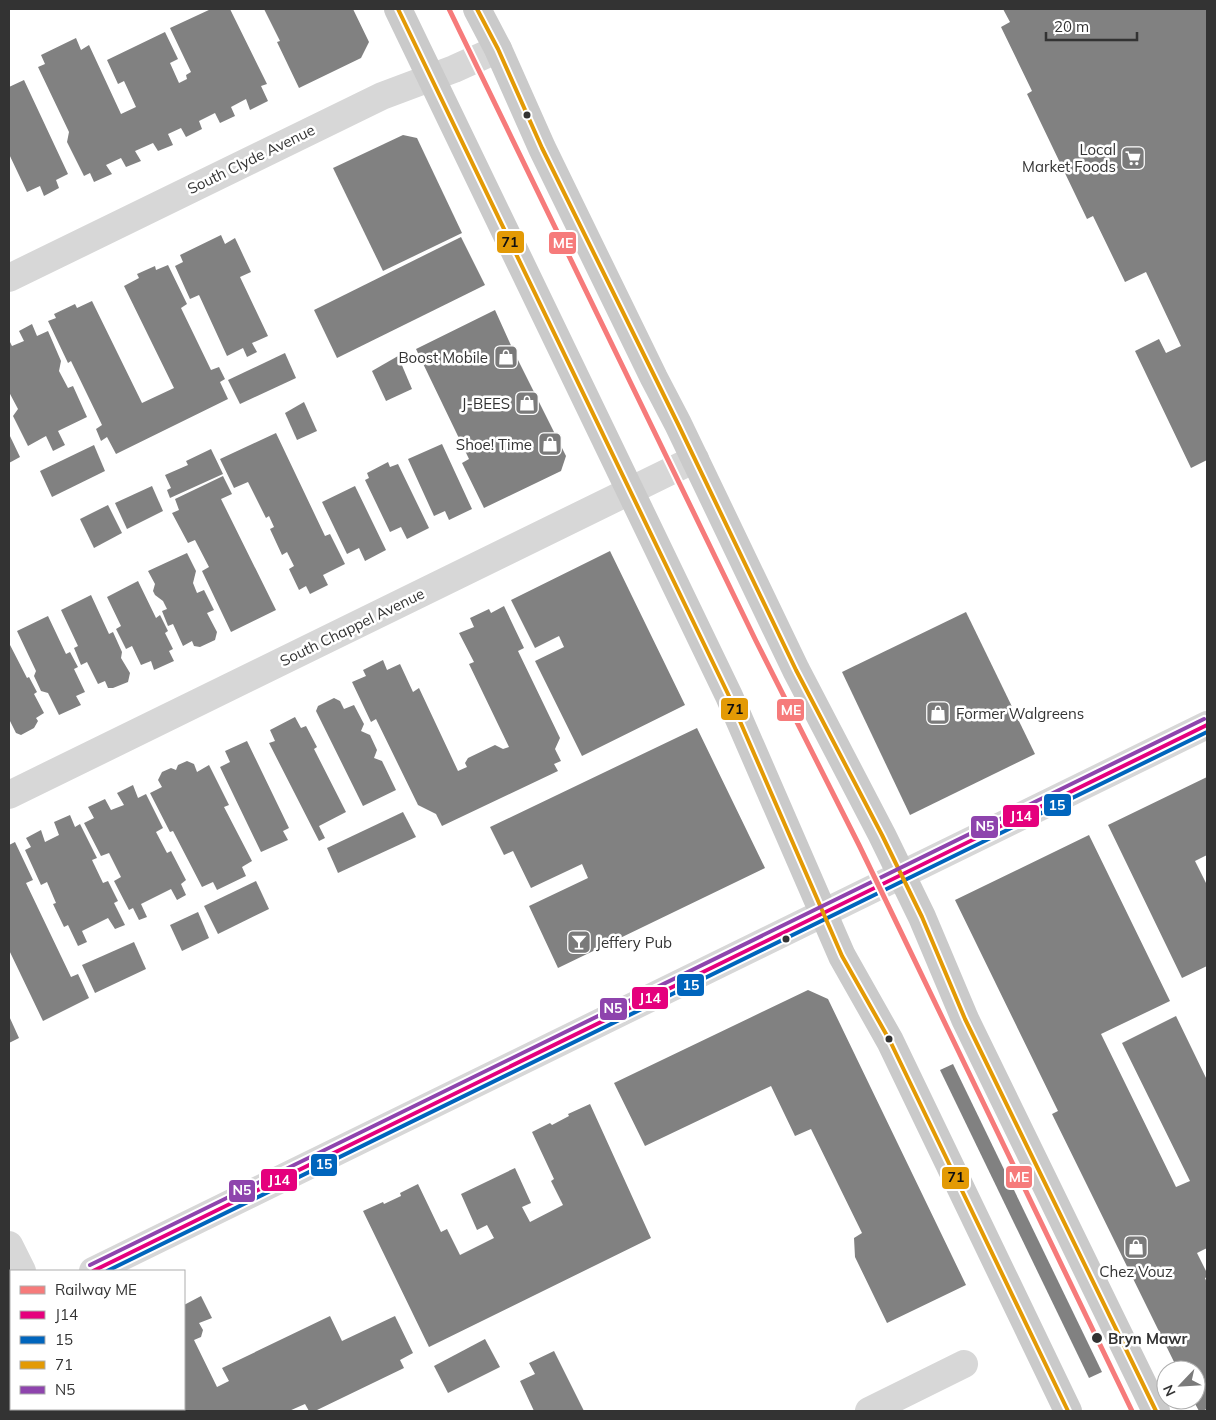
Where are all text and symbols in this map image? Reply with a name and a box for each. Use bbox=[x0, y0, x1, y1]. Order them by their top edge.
scale bar bbox=[1046, 10, 1137, 42]
text: 20 m bbox=[1054, 17, 1089, 36]
unlabelled marker bbox=[522, 110, 532, 120]
street label: South Clyde Avenue bbox=[184, 120, 318, 198]
place label: Local Market Foods bbox=[1022, 140, 1116, 176]
supermarket icon: Local Market Foods bbox=[1120, 145, 1146, 171]
line badge: 71 bbox=[496, 230, 525, 254]
line badge: ME bbox=[548, 231, 577, 255]
text: 71 bbox=[502, 233, 518, 251]
text: ME bbox=[553, 234, 573, 252]
shop icon: Boost Mobile bbox=[493, 344, 519, 370]
place label: Boost Mobile bbox=[398, 348, 488, 367]
shop icon: J-BEES bbox=[514, 390, 540, 416]
place label: J-BEES bbox=[462, 394, 510, 413]
shop icon: Shoe! Time bbox=[537, 431, 563, 457]
place label: Shoe! Time bbox=[456, 435, 532, 454]
street label: South Chappel Avenue bbox=[277, 584, 427, 670]
line badge: 71 bbox=[720, 697, 749, 721]
line badge: ME bbox=[776, 698, 805, 722]
text: 71 bbox=[727, 700, 743, 718]
shop icon: Former Walgreens bbox=[925, 700, 951, 726]
text: ME bbox=[781, 701, 801, 719]
place label: Former Walgreens bbox=[956, 704, 1084, 723]
line badge: 15 bbox=[1043, 793, 1072, 817]
text: 15 bbox=[1049, 796, 1065, 814]
line badge: J14 bbox=[1002, 804, 1040, 828]
text: J14 bbox=[1010, 807, 1033, 825]
line badge: N5 bbox=[970, 815, 999, 839]
text: N5 bbox=[976, 817, 994, 835]
bar icon: Jeffery Pub bbox=[566, 929, 592, 955]
place label: Jeffery Pub bbox=[596, 933, 672, 952]
unlabelled marker bbox=[781, 934, 791, 944]
line badge: 15 bbox=[676, 973, 705, 997]
text: 15 bbox=[683, 976, 699, 994]
line badge: J14 bbox=[631, 986, 669, 1010]
text: J14 bbox=[639, 989, 662, 1007]
line badge: N5 bbox=[599, 997, 628, 1021]
text: N5 bbox=[604, 999, 622, 1017]
unlabelled marker bbox=[884, 1034, 894, 1044]
line badge: 15 bbox=[310, 1153, 338, 1177]
text: 15 bbox=[316, 1155, 332, 1173]
line badge: ME bbox=[1005, 1165, 1033, 1189]
line badge: 71 bbox=[941, 1166, 970, 1190]
line badge: J14 bbox=[260, 1168, 298, 1192]
text: 71 bbox=[948, 1168, 964, 1186]
text: ME bbox=[1009, 1168, 1029, 1186]
text: J14 bbox=[268, 1171, 291, 1189]
line badge: N5 bbox=[228, 1179, 256, 1203]
text: N5 bbox=[233, 1181, 251, 1199]
shop icon: Chez Vouz bbox=[1123, 1234, 1149, 1260]
place label: Chez Vouz bbox=[1099, 1262, 1173, 1281]
legend bbox=[10, 1270, 185, 1410]
text: Railway ME bbox=[55, 1280, 137, 1299]
text: J14 bbox=[55, 1305, 78, 1324]
place label: Bryn Mawr bbox=[1108, 1329, 1188, 1348]
text: 15 bbox=[55, 1330, 73, 1349]
marker: Bryn Mawr bbox=[1090, 1331, 1104, 1345]
text: 71 bbox=[55, 1355, 73, 1374]
north arrow bbox=[1156, 1360, 1206, 1410]
text: N5 bbox=[55, 1380, 75, 1399]
text: N bbox=[1159, 1382, 1180, 1399]

